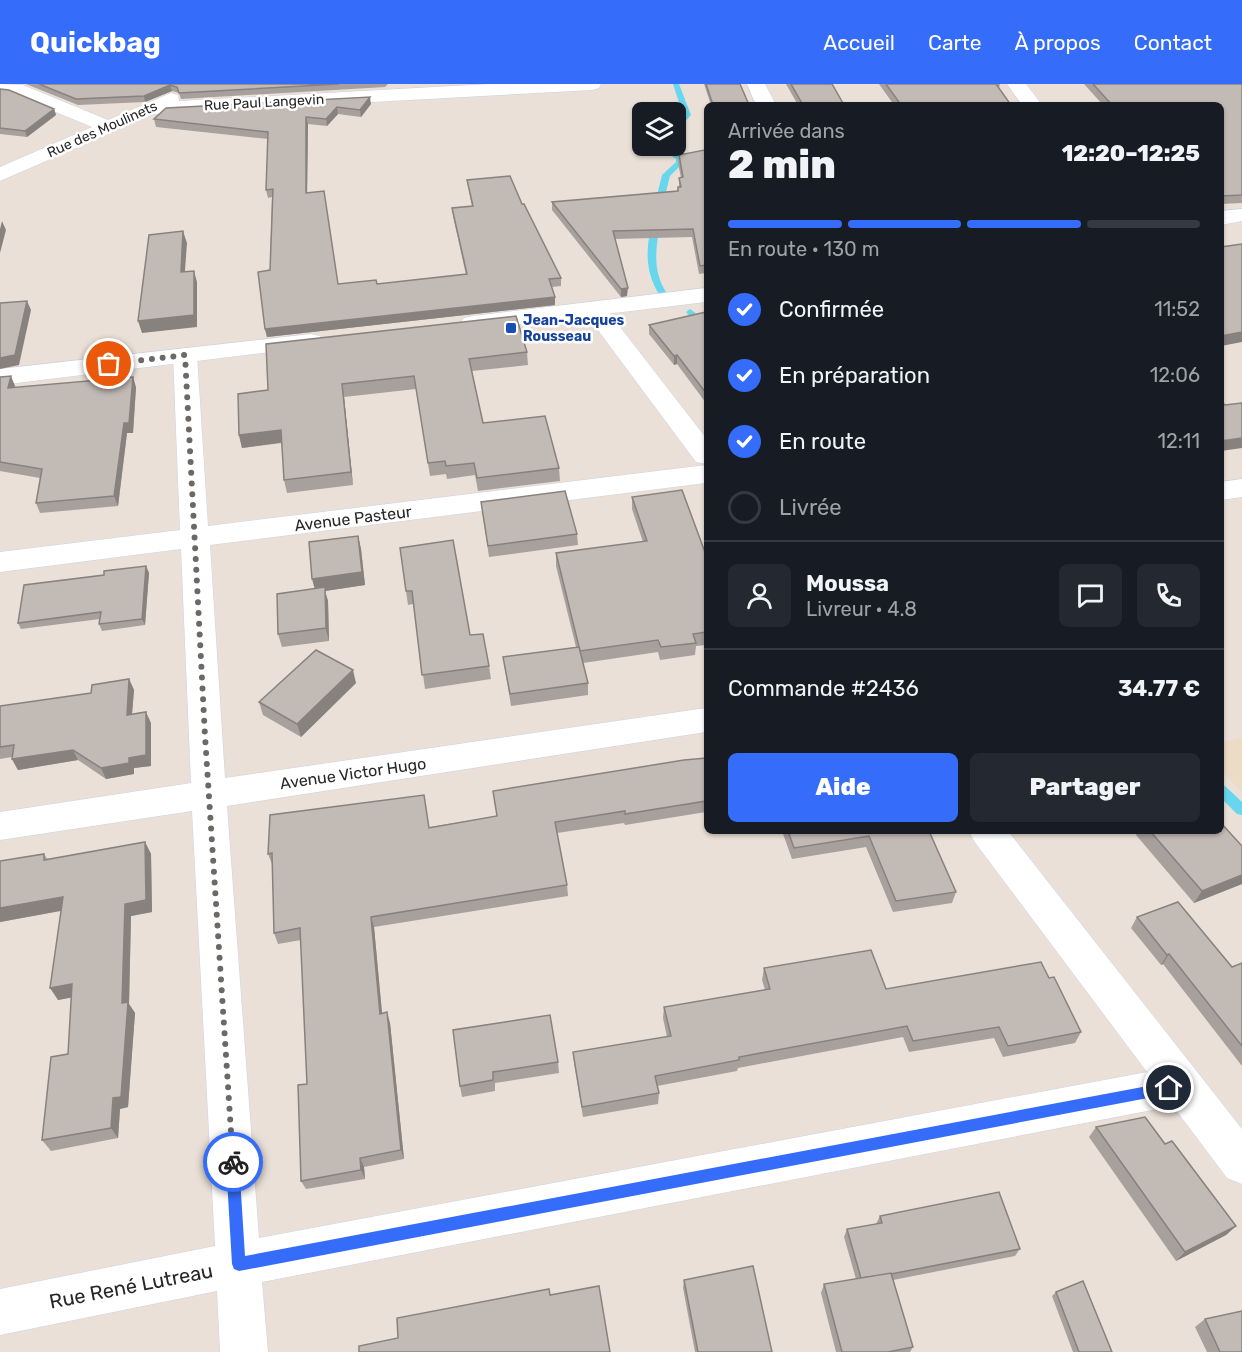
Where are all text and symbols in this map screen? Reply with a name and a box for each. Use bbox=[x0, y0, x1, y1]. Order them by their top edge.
text: Quickbag bbox=[30, 26, 161, 59]
text: Accueil bbox=[823, 30, 895, 55]
text: Carte bbox=[928, 30, 981, 55]
text: À propos bbox=[1014, 30, 1101, 55]
text: Contact bbox=[1134, 30, 1212, 55]
street label: Rue Paul Langevin bbox=[203, 91, 325, 114]
street label: Rue des Moulinets bbox=[44, 98, 160, 161]
map controls bbox=[632, 102, 686, 156]
button: layers bbox=[632, 102, 686, 156]
text: Arrivée dans bbox=[728, 119, 845, 143]
text: 12:20–12:25 bbox=[1062, 140, 1200, 167]
text: 2 min bbox=[728, 142, 836, 188]
text: En route · 130 m bbox=[728, 237, 879, 261]
icon: check bbox=[728, 293, 761, 326]
text: Confirmée bbox=[779, 296, 884, 323]
text: 11:52 bbox=[1154, 297, 1200, 321]
place label: Jean-Jacques Rousseau bbox=[523, 312, 625, 345]
marker: Jean-Jacques Rousseau bbox=[504, 321, 518, 335]
pin bbox=[83, 338, 134, 389]
icon: bag bbox=[92, 347, 125, 380]
icon: check bbox=[728, 359, 761, 392]
text: En préparation bbox=[779, 362, 930, 389]
text: 12:06 bbox=[1150, 363, 1200, 387]
icon: check bbox=[728, 425, 761, 458]
text: En route bbox=[779, 428, 866, 455]
text: 12:11 bbox=[1157, 429, 1200, 453]
text: Livrée bbox=[779, 494, 842, 521]
street label: Avenue Pasteur bbox=[293, 502, 413, 535]
button: person bbox=[728, 564, 791, 627]
button: chat bbox=[1059, 564, 1122, 627]
button: phone bbox=[1137, 564, 1200, 627]
text: Moussa bbox=[806, 570, 889, 597]
text: Livreur · 4.8 bbox=[806, 597, 917, 621]
text: Commande #2436 bbox=[728, 675, 919, 702]
text: 34.77 € bbox=[1118, 675, 1200, 702]
button: Aide bbox=[728, 753, 958, 822]
button: Partager bbox=[970, 753, 1200, 822]
street label: Avenue Victor Hugo bbox=[279, 754, 427, 793]
pin bbox=[1143, 1062, 1194, 1113]
icon: home bbox=[1152, 1071, 1185, 1104]
courier bbox=[203, 1132, 263, 1192]
icon: bike bbox=[217, 1146, 250, 1179]
street label: Rue René Lutreau bbox=[47, 1258, 215, 1314]

